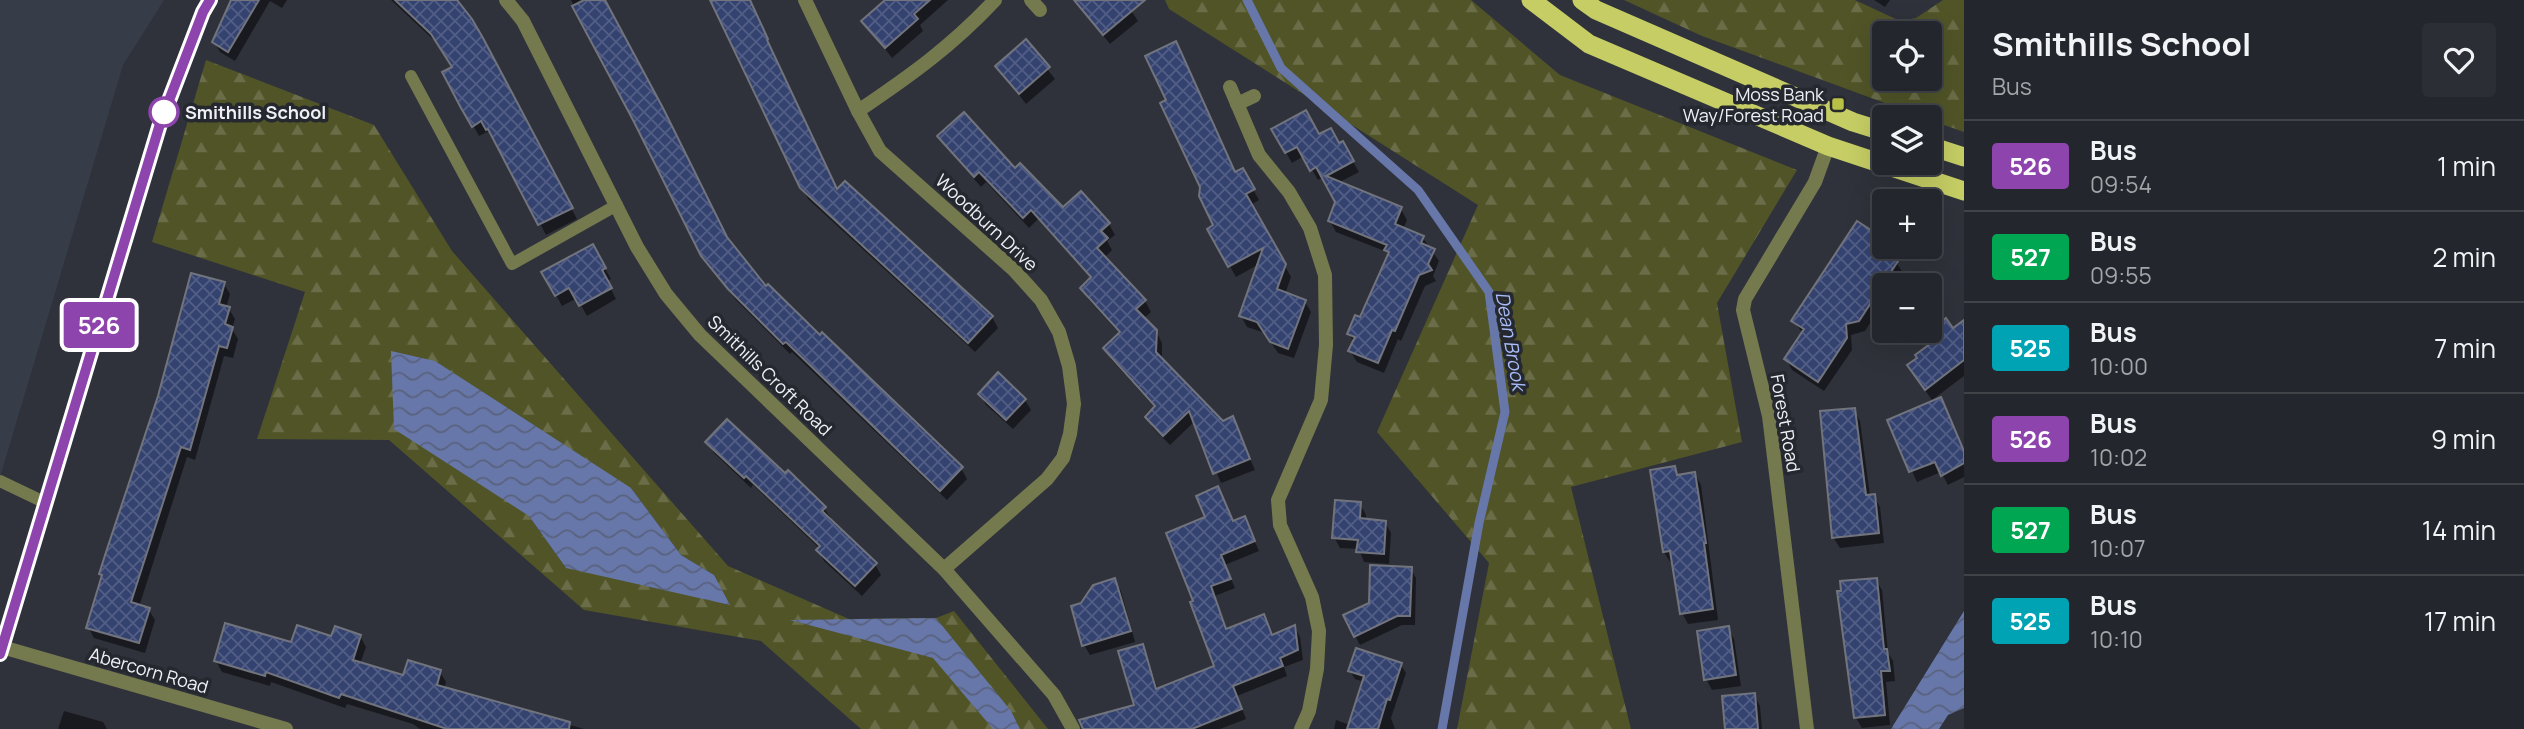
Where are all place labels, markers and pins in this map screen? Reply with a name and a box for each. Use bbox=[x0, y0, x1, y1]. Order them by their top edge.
place label: Moss Bank Way/Forest Road bbox=[1683, 82, 1825, 127]
marker: Moss Bank Way/Forest Road bbox=[1830, 96, 1846, 112]
marker: Smithills School bbox=[149, 97, 179, 127]
place label: Smithills School bbox=[185, 100, 326, 124]

